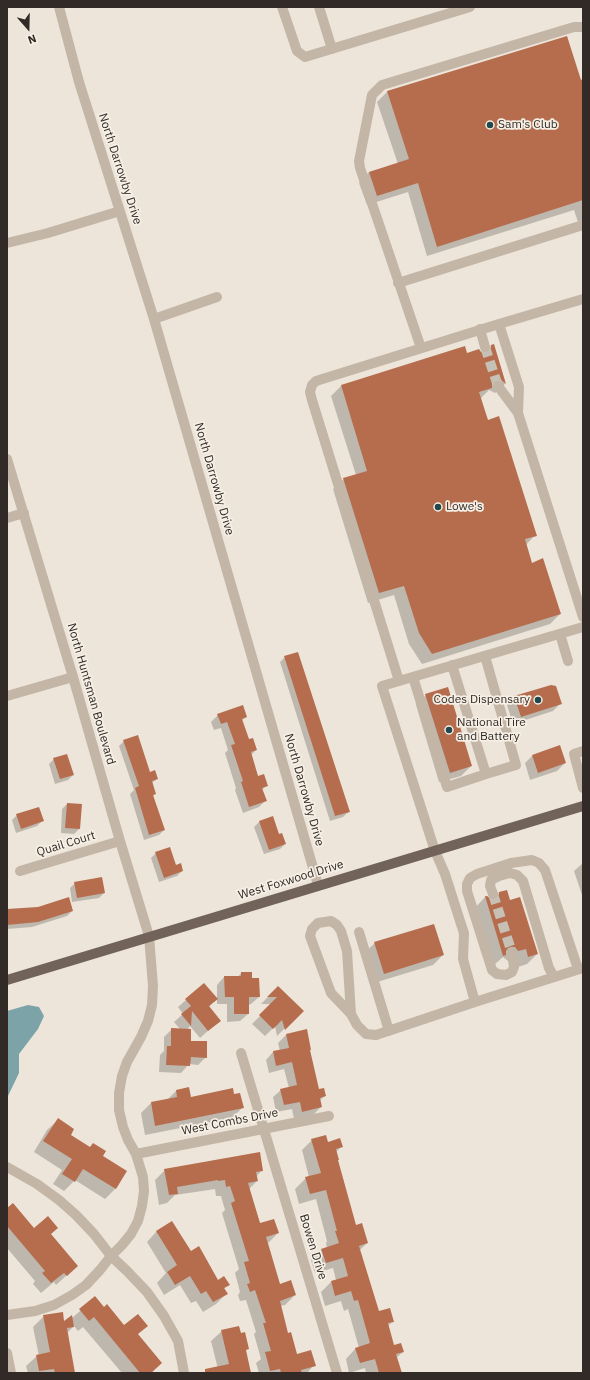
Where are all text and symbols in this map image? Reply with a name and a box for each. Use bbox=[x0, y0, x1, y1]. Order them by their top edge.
north arrow bbox=[8, 8, 48, 48]
text: N bbox=[26, 31, 38, 47]
street label: North Darrowby Drive bbox=[95, 112, 145, 226]
place label: Sam's Club bbox=[498, 118, 558, 132]
marker: Sam's Club bbox=[485, 120, 495, 130]
street label: North Darrowby Drive bbox=[191, 421, 237, 537]
place label: Lowe's bbox=[446, 500, 483, 514]
marker: Lowe's bbox=[433, 502, 443, 512]
street label: North Huntsman Boulevard bbox=[64, 621, 118, 767]
place label: Codes Dispensary bbox=[434, 693, 530, 707]
marker: Codes Dispensary bbox=[533, 695, 543, 705]
place label: National Tire and Battery bbox=[457, 716, 526, 744]
marker: National Tire and Battery bbox=[444, 725, 454, 735]
street label: North Darrowby Drive bbox=[281, 732, 327, 848]
street label: Quail Court bbox=[35, 828, 97, 860]
street label: West Foxwood Drive bbox=[237, 857, 345, 903]
street label: West Combs Drive bbox=[181, 1106, 279, 1138]
street label: Bowen Drive bbox=[296, 1213, 330, 1281]

